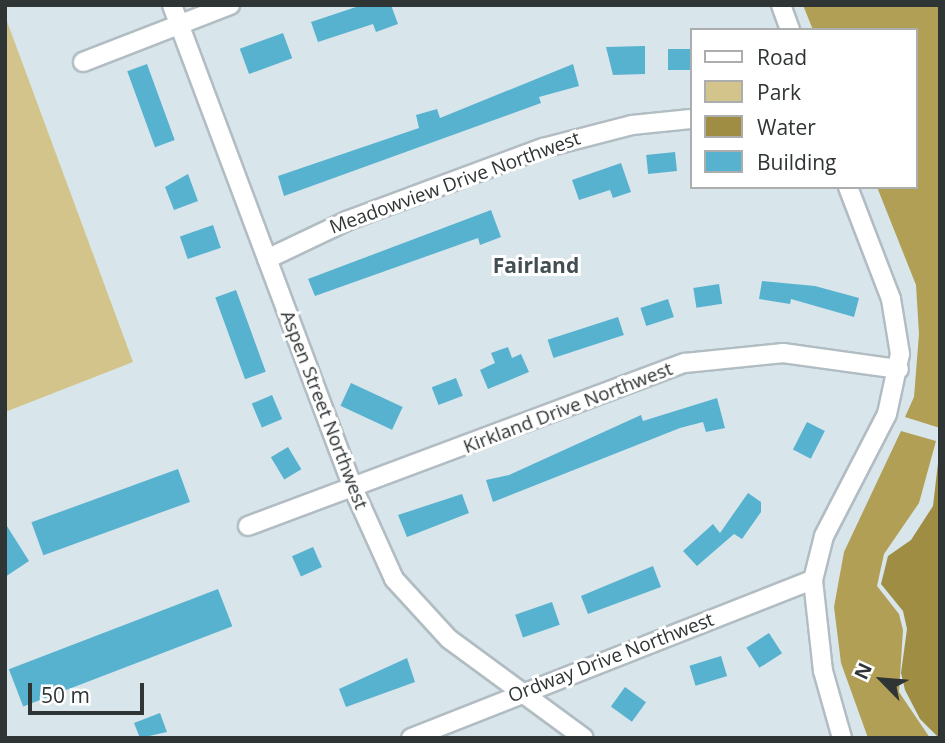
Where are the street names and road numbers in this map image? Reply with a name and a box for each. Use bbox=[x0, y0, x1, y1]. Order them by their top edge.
street label: Meadowview Drive Northwest bbox=[326, 127, 584, 239]
street label: Aspen Street Northwest bbox=[276, 307, 372, 513]
street label: Kirkland Drive Northwest bbox=[460, 358, 676, 458]
street label: Ordway Drive Northwest bbox=[505, 608, 717, 708]

